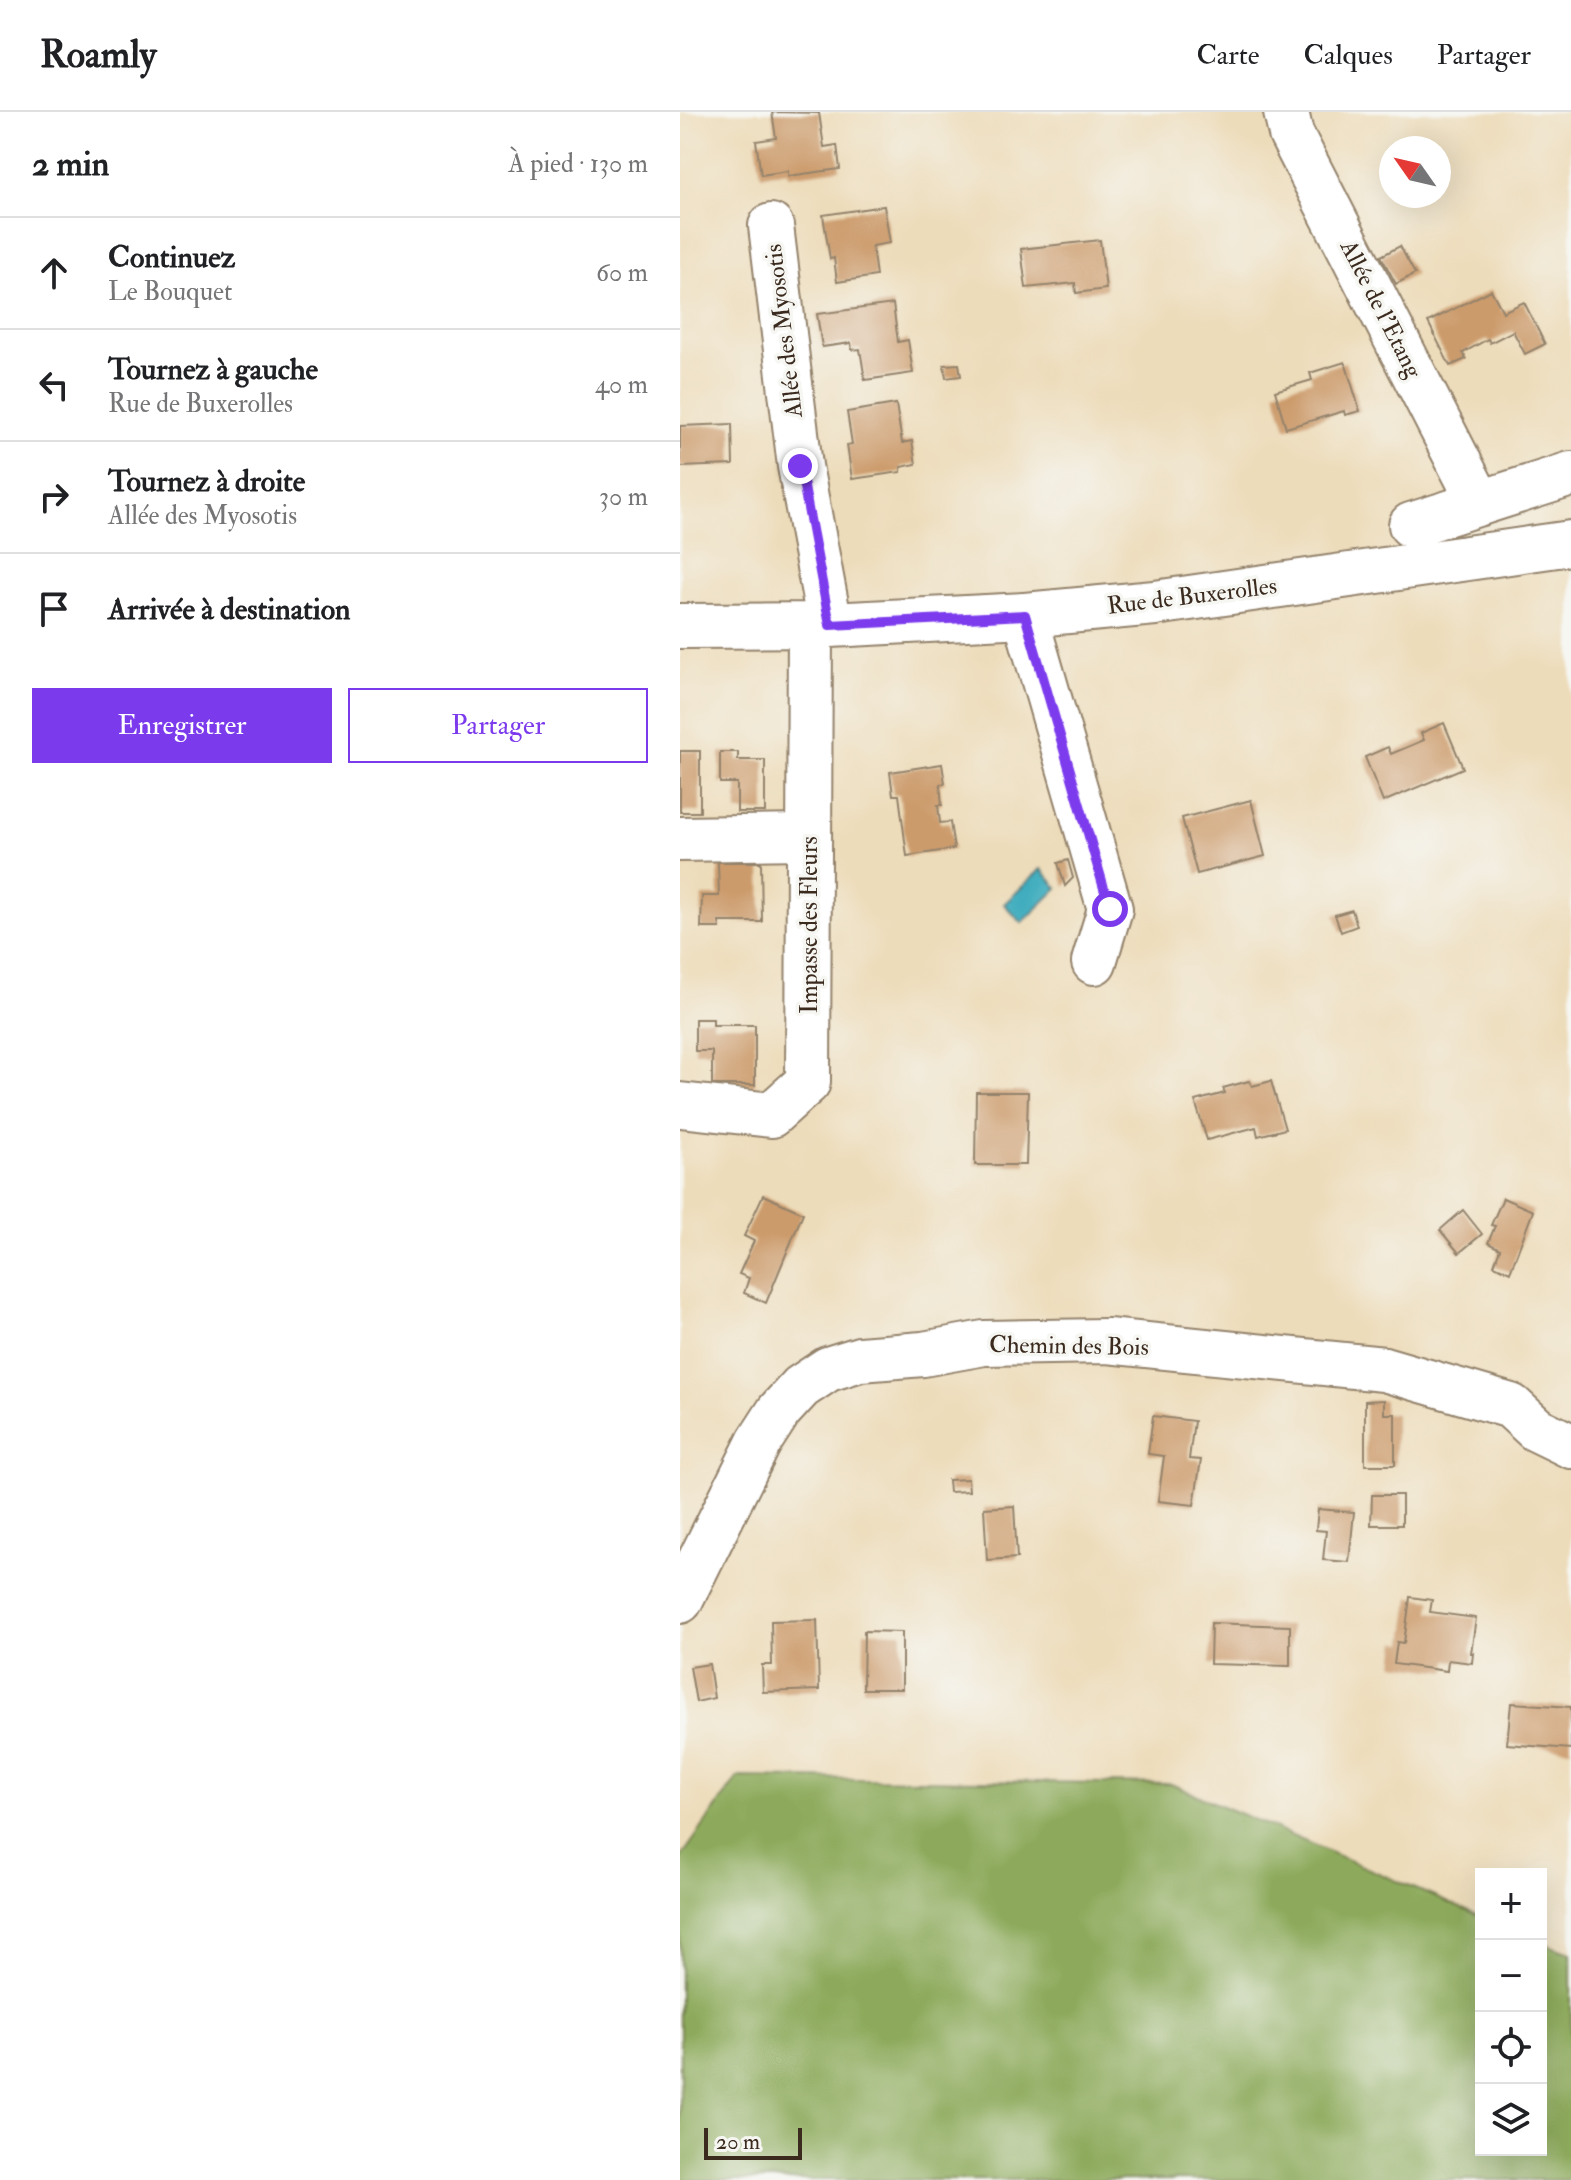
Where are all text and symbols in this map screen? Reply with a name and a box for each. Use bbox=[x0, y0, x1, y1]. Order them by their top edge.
text: Roamly bbox=[40, 31, 157, 79]
text: Carte bbox=[1196, 38, 1260, 73]
text: Calques bbox=[1304, 38, 1393, 73]
text: Partager bbox=[1437, 38, 1531, 73]
north arrow bbox=[1379, 136, 1451, 208]
text: 2 min bbox=[32, 143, 109, 186]
text: À pied · 130 m bbox=[508, 148, 648, 180]
street label: Allée de l'Etang bbox=[1333, 234, 1430, 384]
text: Continuez bbox=[108, 239, 235, 276]
street label: Allée des Myosotis bbox=[758, 242, 810, 421]
icon: ahead bbox=[32, 251, 76, 295]
text: 60 m bbox=[596, 257, 648, 289]
text: Le Bouquet bbox=[108, 276, 232, 308]
text: Tournez à gauche bbox=[108, 351, 318, 388]
icon: left bbox=[32, 363, 76, 407]
text: 40 m bbox=[595, 369, 648, 401]
text: Rue de Buxerolles bbox=[108, 388, 293, 420]
route end bbox=[782, 448, 818, 484]
text: Tournez à droite bbox=[108, 463, 305, 500]
icon: right bbox=[32, 475, 76, 519]
text: 30 m bbox=[599, 481, 648, 513]
text: Allée des Myosotis bbox=[108, 500, 297, 532]
street label: Rue de Buxerolles bbox=[1105, 570, 1279, 622]
icon: arrive bbox=[32, 587, 76, 631]
text: Arrivée à destination bbox=[108, 591, 351, 628]
button: Enregistrer bbox=[32, 688, 332, 763]
button: Partager bbox=[348, 688, 648, 763]
street label: Impasse des Fleurs bbox=[794, 836, 825, 1014]
route start bbox=[1092, 891, 1128, 927]
street label: Chemin des Bois bbox=[989, 1329, 1149, 1363]
map controls bbox=[1475, 1868, 1547, 2156]
button: + bbox=[1475, 1868, 1547, 1940]
button: − bbox=[1475, 1940, 1547, 2012]
button: locate bbox=[1475, 2012, 1547, 2084]
button: layers bbox=[1475, 2084, 1547, 2156]
scale bar bbox=[704, 2124, 802, 2160]
text: 20 m bbox=[716, 2128, 760, 2156]

